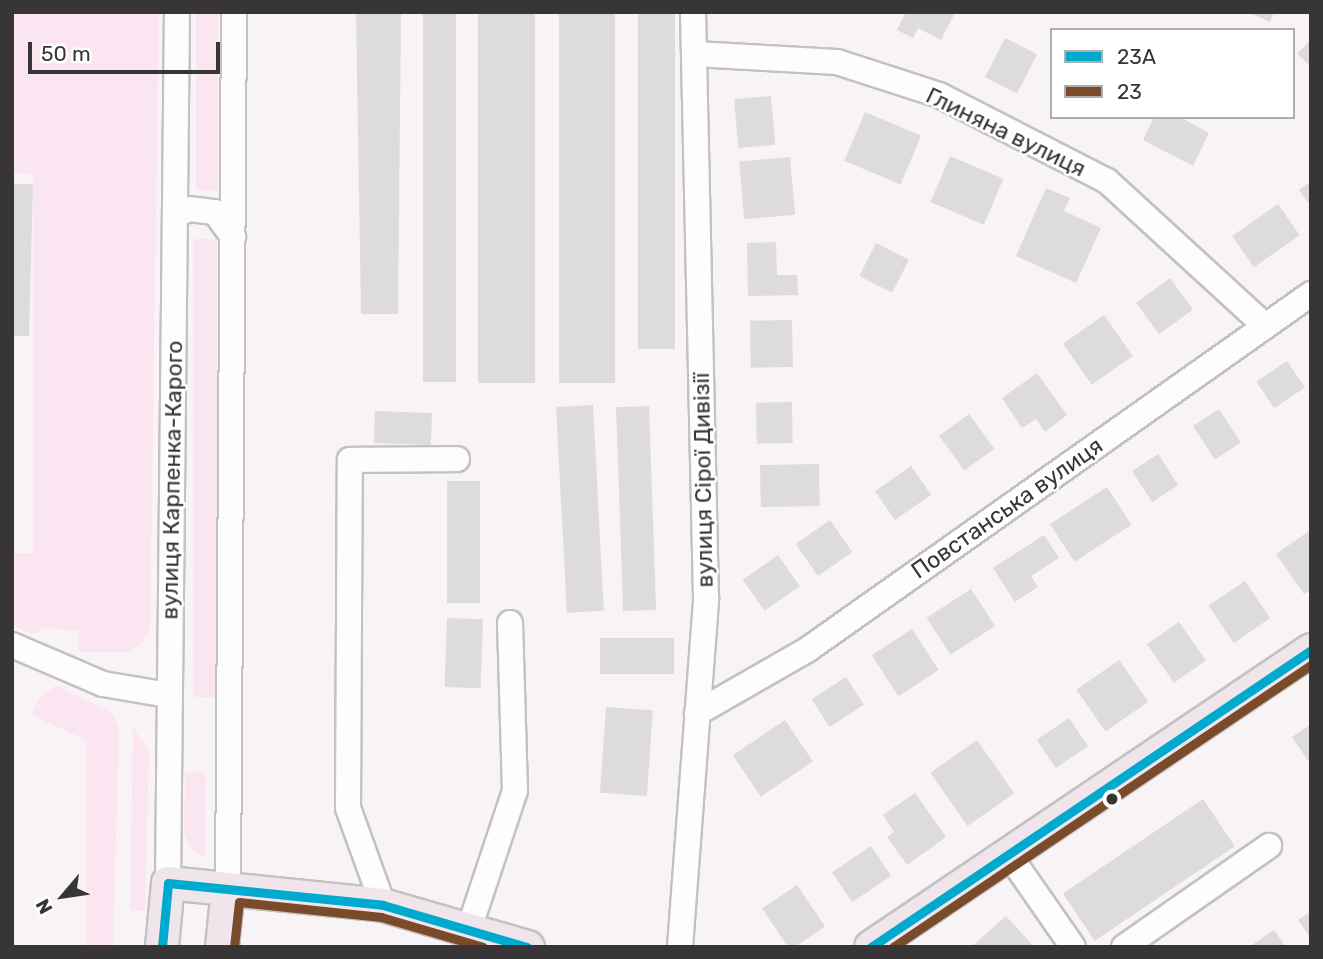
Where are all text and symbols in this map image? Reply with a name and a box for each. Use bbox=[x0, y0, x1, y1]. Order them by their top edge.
scale bar bbox=[32, 28, 224, 72]
legend bbox=[1050, 28, 1295, 119]
text: 50 m bbox=[41, 41, 91, 66]
text: 23А bbox=[1117, 44, 1156, 69]
text: 23 bbox=[1117, 79, 1142, 104]
street label: Глиняна вулиця bbox=[922, 81, 1090, 183]
street label: вулиця Карпенка-Карого bbox=[156, 340, 188, 620]
street label: вулиця Сірої Дивізії bbox=[687, 372, 719, 588]
street label: Повстанська вулиця bbox=[906, 431, 1108, 585]
unlabelled marker bbox=[1105, 792, 1119, 806]
north arrow bbox=[28, 861, 98, 931]
text: N bbox=[31, 895, 58, 918]

